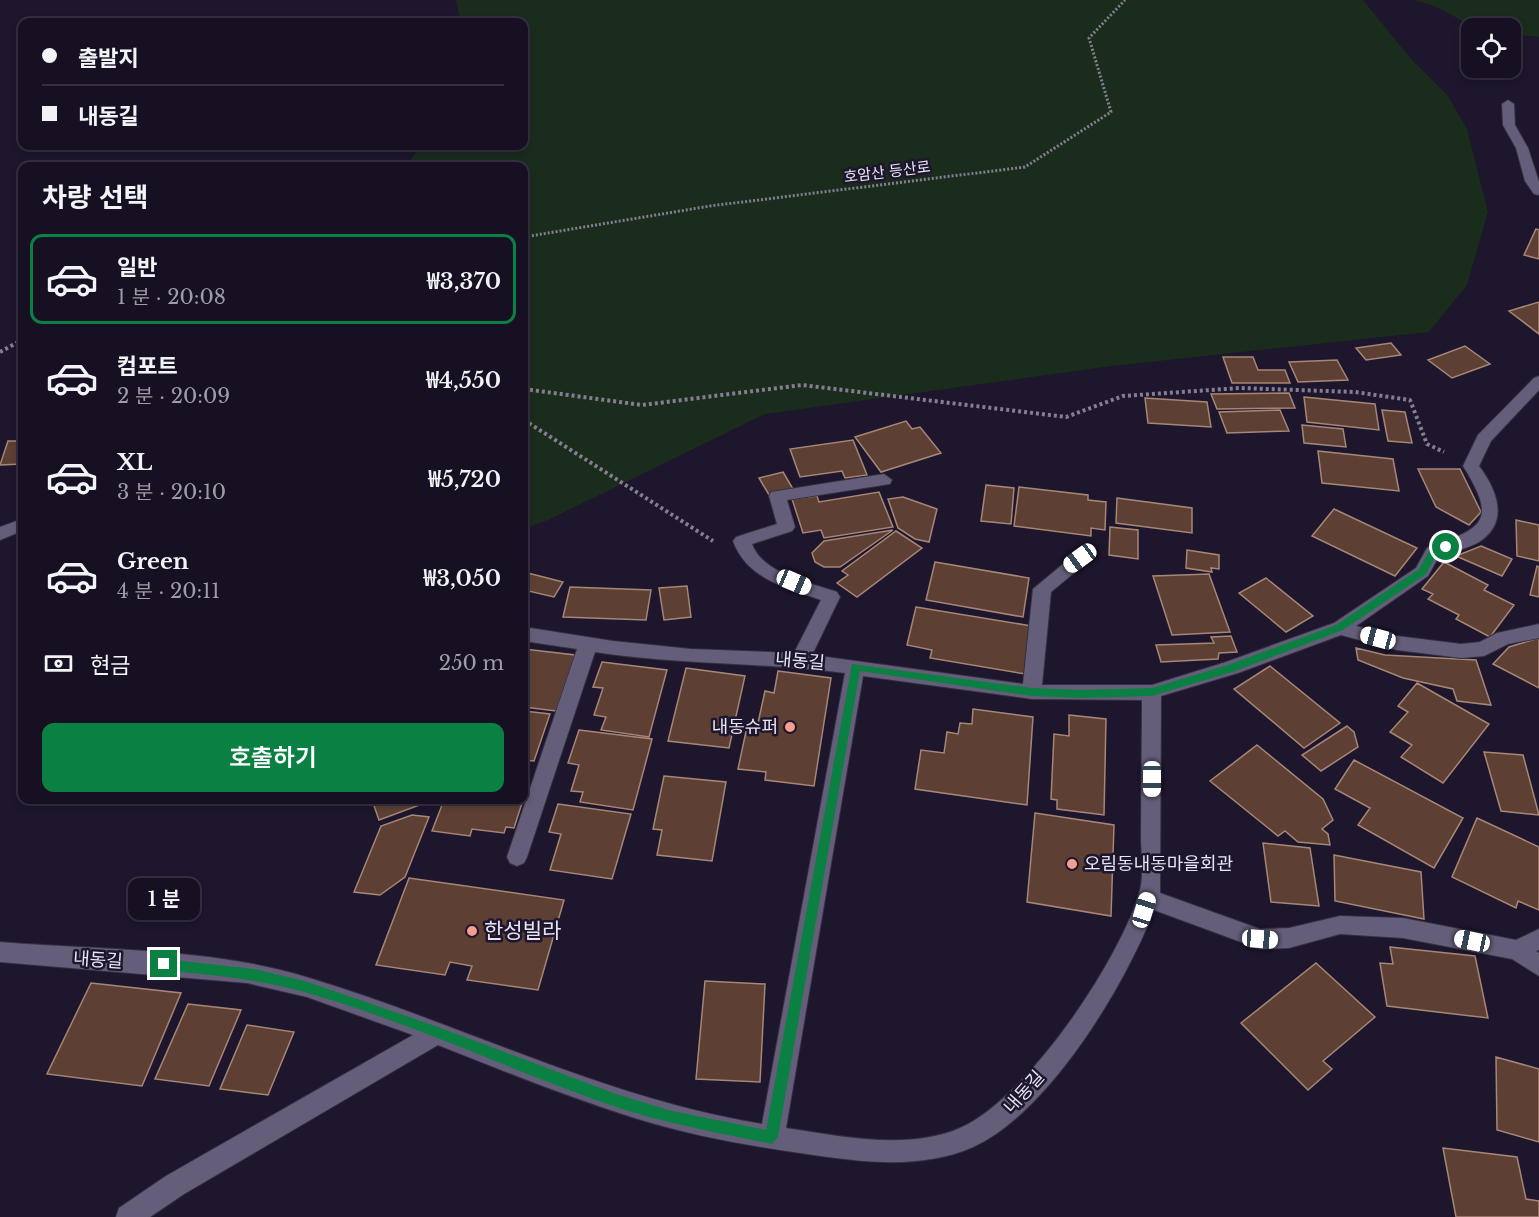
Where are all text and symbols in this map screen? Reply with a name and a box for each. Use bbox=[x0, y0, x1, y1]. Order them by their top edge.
map controls bbox=[1461, 18, 1521, 78]
button: locate bbox=[1461, 18, 1521, 78]
text: 출발지 bbox=[78, 45, 139, 72]
text: 내동길 bbox=[78, 103, 139, 130]
street label: 호암산 등산로 bbox=[843, 157, 931, 186]
text: 차량 선택 bbox=[42, 181, 149, 214]
icon: car bbox=[45, 252, 99, 306]
text: 일반 bbox=[117, 254, 157, 281]
text: ₩3,370 bbox=[427, 268, 501, 295]
text: 1 분 · 20:08 bbox=[117, 285, 226, 309]
icon: car bbox=[45, 351, 99, 405]
text: 컴포트 bbox=[117, 353, 178, 380]
text: ₩4,550 bbox=[426, 367, 501, 394]
text: 2 분 · 20:09 bbox=[117, 384, 230, 408]
text: XL bbox=[117, 449, 152, 476]
icon: car bbox=[45, 450, 99, 504]
text: ₩5,720 bbox=[428, 466, 501, 493]
text: 3 분 · 20:10 bbox=[117, 480, 226, 504]
route start bbox=[1432, 533, 1459, 560]
car bbox=[1060, 540, 1100, 576]
text: Green bbox=[117, 548, 189, 575]
icon: car bbox=[45, 549, 99, 603]
text: ₩3,050 bbox=[423, 565, 501, 592]
car bbox=[774, 567, 814, 597]
text: 4 분 · 20:11 bbox=[117, 579, 220, 603]
car bbox=[1358, 625, 1398, 651]
icon: cash bbox=[42, 647, 75, 680]
street label: 내동길 bbox=[774, 648, 826, 674]
text: 250 m bbox=[439, 651, 504, 675]
text: 현금 bbox=[90, 652, 130, 679]
place label: 내동슈퍼 bbox=[712, 716, 778, 738]
marker: 내동슈퍼 bbox=[783, 720, 797, 734]
button: 호출하기 bbox=[42, 723, 504, 792]
car bbox=[1143, 761, 1161, 797]
place label: 오림동내동마을회관 bbox=[1084, 853, 1233, 875]
marker: 오림동내동마을회관 bbox=[1065, 857, 1079, 871]
callout: 1 분 bbox=[128, 877, 200, 919]
text: 1 분 bbox=[148, 887, 180, 911]
car bbox=[1130, 890, 1158, 930]
place label: 한성빌라 bbox=[484, 918, 561, 944]
marker: 한성빌라 bbox=[465, 924, 479, 938]
car bbox=[1453, 928, 1491, 954]
car bbox=[1241, 929, 1279, 949]
street label: 내동길 bbox=[72, 947, 124, 973]
route end bbox=[150, 950, 177, 977]
street label: 내동길 bbox=[999, 1066, 1049, 1118]

